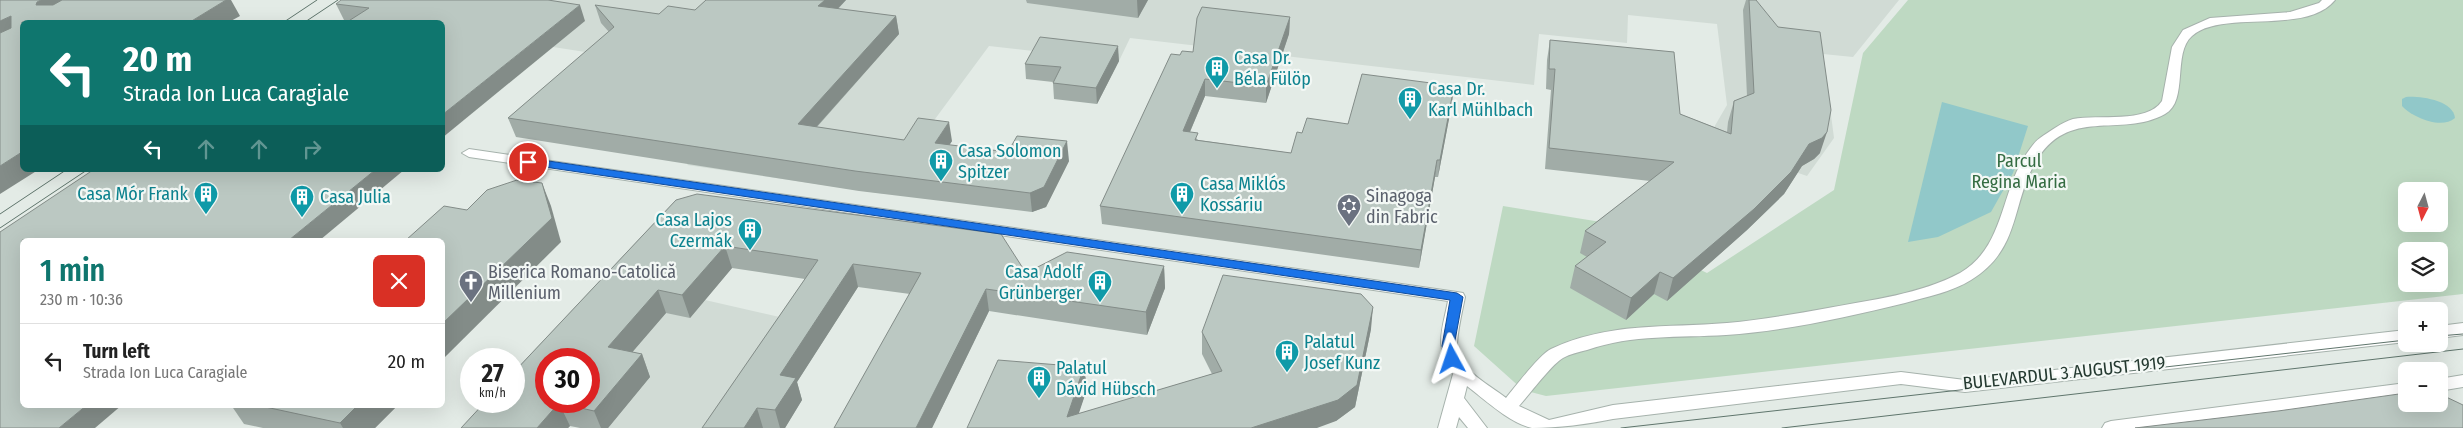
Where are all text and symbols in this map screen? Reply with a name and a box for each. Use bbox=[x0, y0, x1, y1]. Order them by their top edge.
text: 20 m bbox=[123, 38, 192, 80]
icon: left bbox=[40, 40, 105, 105]
place label: Casa Dr. Béla Fülöp bbox=[1234, 47, 1311, 90]
building icon: Casa Dr. Béla Fülöp bbox=[1204, 55, 1230, 89]
place label: Casa Dr. Karl Mühlbach bbox=[1428, 78, 1533, 121]
text: Strada Ion Luca Caragiale bbox=[123, 80, 349, 107]
building icon: Casa Dr. Karl Mühlbach bbox=[1397, 86, 1423, 120]
icon: left bbox=[139, 135, 167, 163]
icon: ahead bbox=[192, 135, 220, 163]
icon: ahead bbox=[245, 135, 273, 163]
icon: right bbox=[298, 135, 326, 163]
place label: Casa Solomon Spitzer bbox=[958, 140, 1062, 183]
pin bbox=[507, 141, 549, 183]
icon: arrive bbox=[514, 148, 542, 176]
building icon: Casa Solomon Spitzer bbox=[928, 148, 954, 182]
park label: Parcul Regina Maria bbox=[1971, 150, 2067, 193]
place label: Casa Miklós Kossáriu bbox=[1200, 173, 1286, 216]
building icon: Casa Mór Frank bbox=[193, 181, 219, 215]
building icon: Casa Miklós Kossáriu bbox=[1169, 181, 1195, 215]
north arrow bbox=[2398, 182, 2448, 232]
map controls bbox=[2398, 182, 2448, 412]
place label: Casa Mór Frank bbox=[77, 183, 189, 205]
building icon: Casa Julia bbox=[289, 184, 315, 218]
place label: Sinagoga din Fabric bbox=[1366, 185, 1438, 228]
place label: Casa Julia bbox=[320, 186, 391, 208]
synagogue icon: Sinagoga din Fabric bbox=[1336, 193, 1362, 227]
place label: Casa Lajos Czermák bbox=[656, 209, 733, 252]
building icon: Casa Lajos Czermák bbox=[737, 217, 763, 251]
button: layers bbox=[2398, 242, 2448, 292]
text: 1 min bbox=[40, 253, 105, 289]
button: close bbox=[373, 255, 425, 307]
place label: Biserica Romano-Catolică Millenium bbox=[488, 261, 676, 304]
place label: Casa Adolf Grünberger bbox=[999, 261, 1083, 304]
church icon: Biserica Romano-Catolică Millenium bbox=[458, 269, 484, 303]
building icon: Casa Adolf Grünberger bbox=[1087, 269, 1113, 303]
text: 230 m · 10:36 bbox=[40, 290, 123, 309]
button: + bbox=[2398, 302, 2448, 352]
place label: Palatul Josef Kunz bbox=[1304, 331, 1380, 374]
position arrow bbox=[1425, 332, 1477, 384]
building icon: Palatul Josef Kunz bbox=[1274, 339, 1300, 373]
text: Turn left bbox=[83, 340, 150, 363]
icon: left bbox=[40, 347, 68, 375]
speed limit sign: 30 bbox=[535, 348, 600, 413]
text: 20 m bbox=[388, 350, 425, 373]
street label: BULEVARDUL 3 AUGUST 1919 bbox=[1962, 351, 2166, 395]
place label: Palatul Dávid Hübsch bbox=[1056, 357, 1156, 400]
text: 27 bbox=[481, 359, 504, 389]
button: − bbox=[2398, 362, 2448, 412]
text: Strada Ion Luca Caragiale bbox=[83, 363, 247, 382]
building icon: Palatul Dávid Hübsch bbox=[1026, 365, 1052, 399]
text: km/h bbox=[479, 386, 506, 400]

